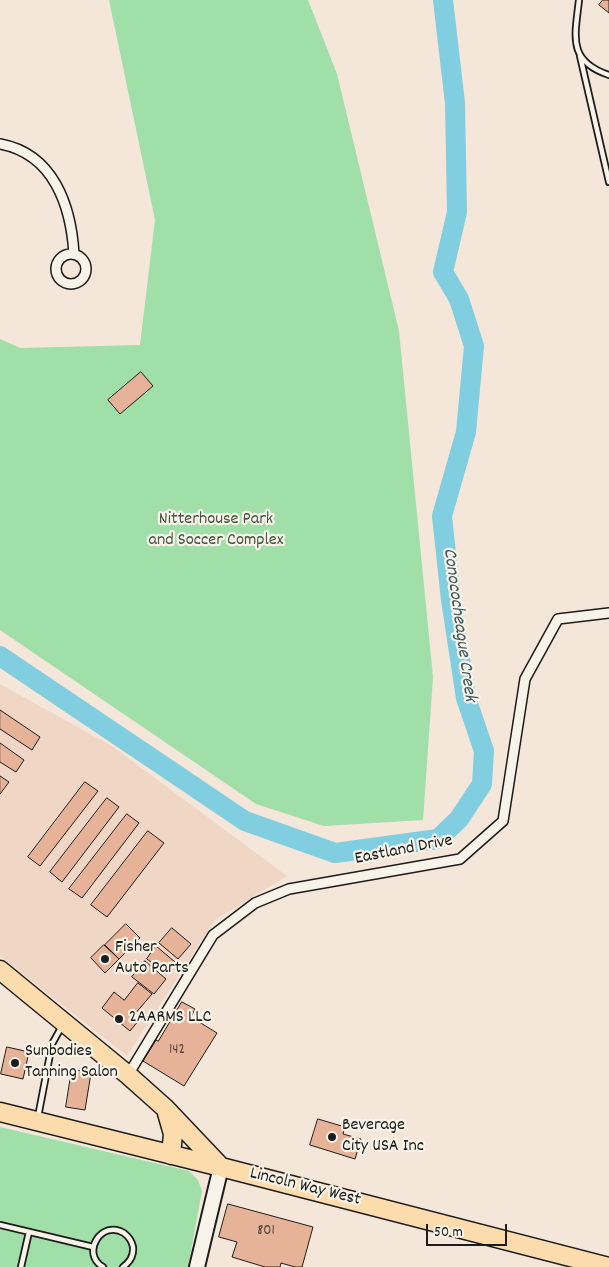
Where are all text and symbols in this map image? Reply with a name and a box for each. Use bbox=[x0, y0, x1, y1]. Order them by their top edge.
park label: Nitterhouse Park and Soccer Complex bbox=[149, 510, 283, 552]
water label: Conococheague Creek bbox=[436, 547, 480, 703]
street label: Eastland Drive bbox=[353, 831, 455, 871]
place label: Fisher Auto Parts bbox=[115, 938, 189, 981]
marker: Fisher Auto Parts bbox=[99, 953, 111, 965]
place label: 2AARMS LLC bbox=[129, 1008, 212, 1030]
marker: 2AARMS LLC bbox=[113, 1013, 125, 1025]
place label: Sunbodies Tanning Salon bbox=[25, 1042, 118, 1084]
house number: 142 bbox=[169, 1042, 185, 1060]
marker: Sunbodies Tanning Salon bbox=[9, 1057, 21, 1069]
place label: Beverage City USA Inc bbox=[342, 1116, 424, 1158]
marker: Beverage City USA Inc bbox=[326, 1131, 338, 1143]
street label: Lincoln Way West bbox=[247, 1164, 363, 1212]
scale bar bbox=[429, 1214, 510, 1246]
text: 50 m bbox=[434, 1222, 463, 1244]
house number: 801 bbox=[257, 1223, 275, 1241]

